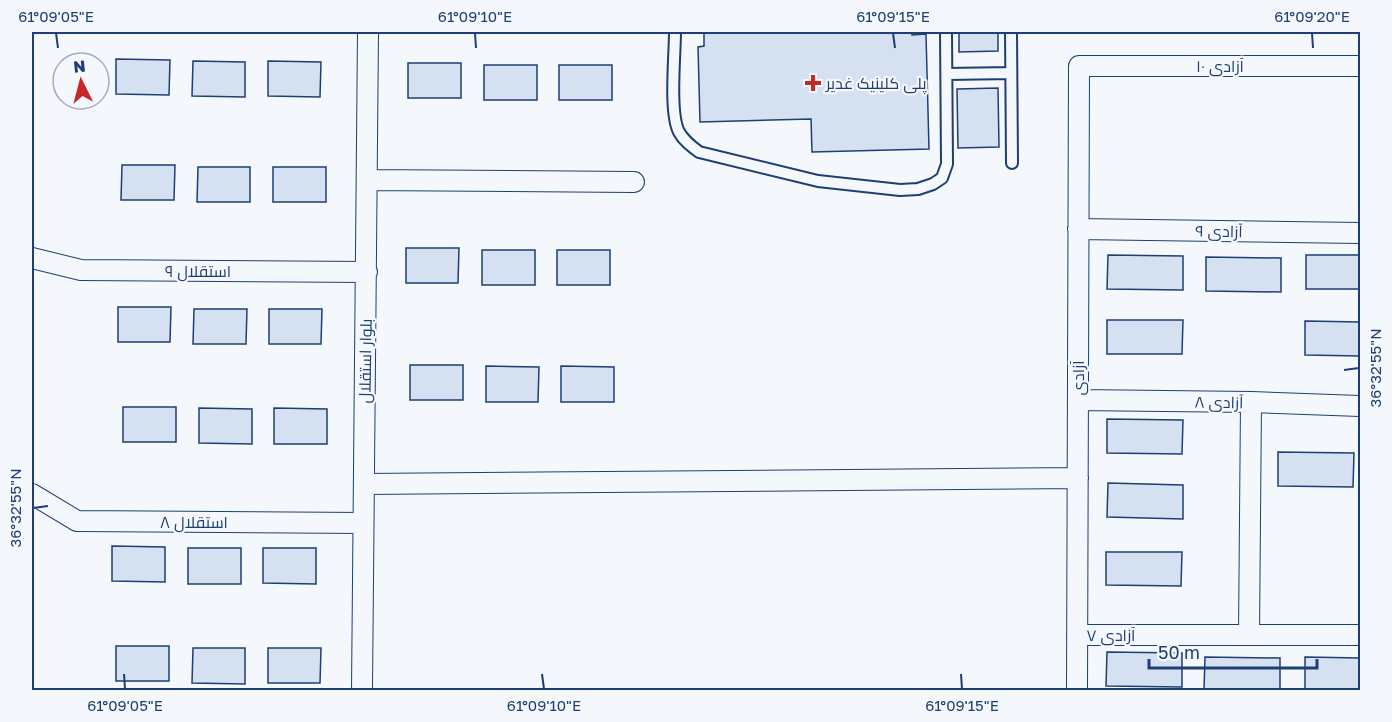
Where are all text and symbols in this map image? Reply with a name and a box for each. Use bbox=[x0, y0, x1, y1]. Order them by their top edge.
text: 61°09'05"E bbox=[18, 7, 94, 25]
text: 61°09'10"E bbox=[438, 7, 512, 25]
text: 61°09'15"E bbox=[856, 7, 930, 25]
text: 61°09'20"E bbox=[1274, 7, 1350, 25]
north arrow bbox=[51, 51, 111, 111]
text: N bbox=[72, 56, 87, 77]
street label: آزادی ۱۰ bbox=[1196, 56, 1245, 77]
place label: پلی کلینیک غدیر bbox=[825, 73, 927, 95]
marker: پلی کلینیک غدیر bbox=[804, 74, 822, 92]
street label: آزادی ۹ bbox=[1195, 221, 1243, 242]
street label: استقلال ۹ bbox=[165, 261, 231, 282]
street label: بلوار استقلال bbox=[354, 318, 377, 404]
text: 36°32'55"N bbox=[1366, 328, 1384, 408]
street label: آزادی bbox=[1068, 360, 1089, 395]
street label: آزادی ۸ bbox=[1194, 392, 1244, 413]
text: 36°32'55"N bbox=[6, 468, 24, 548]
street label: استقلال ۸ bbox=[160, 512, 228, 533]
street label: آزادی ۷ bbox=[1087, 625, 1136, 646]
scale bar bbox=[1149, 632, 1317, 670]
text: 50 m bbox=[1158, 641, 1200, 663]
text: 61°09'05"E bbox=[87, 696, 163, 714]
text: 61°09'10"E bbox=[507, 696, 581, 714]
text: 61°09'15"E bbox=[925, 696, 999, 714]

